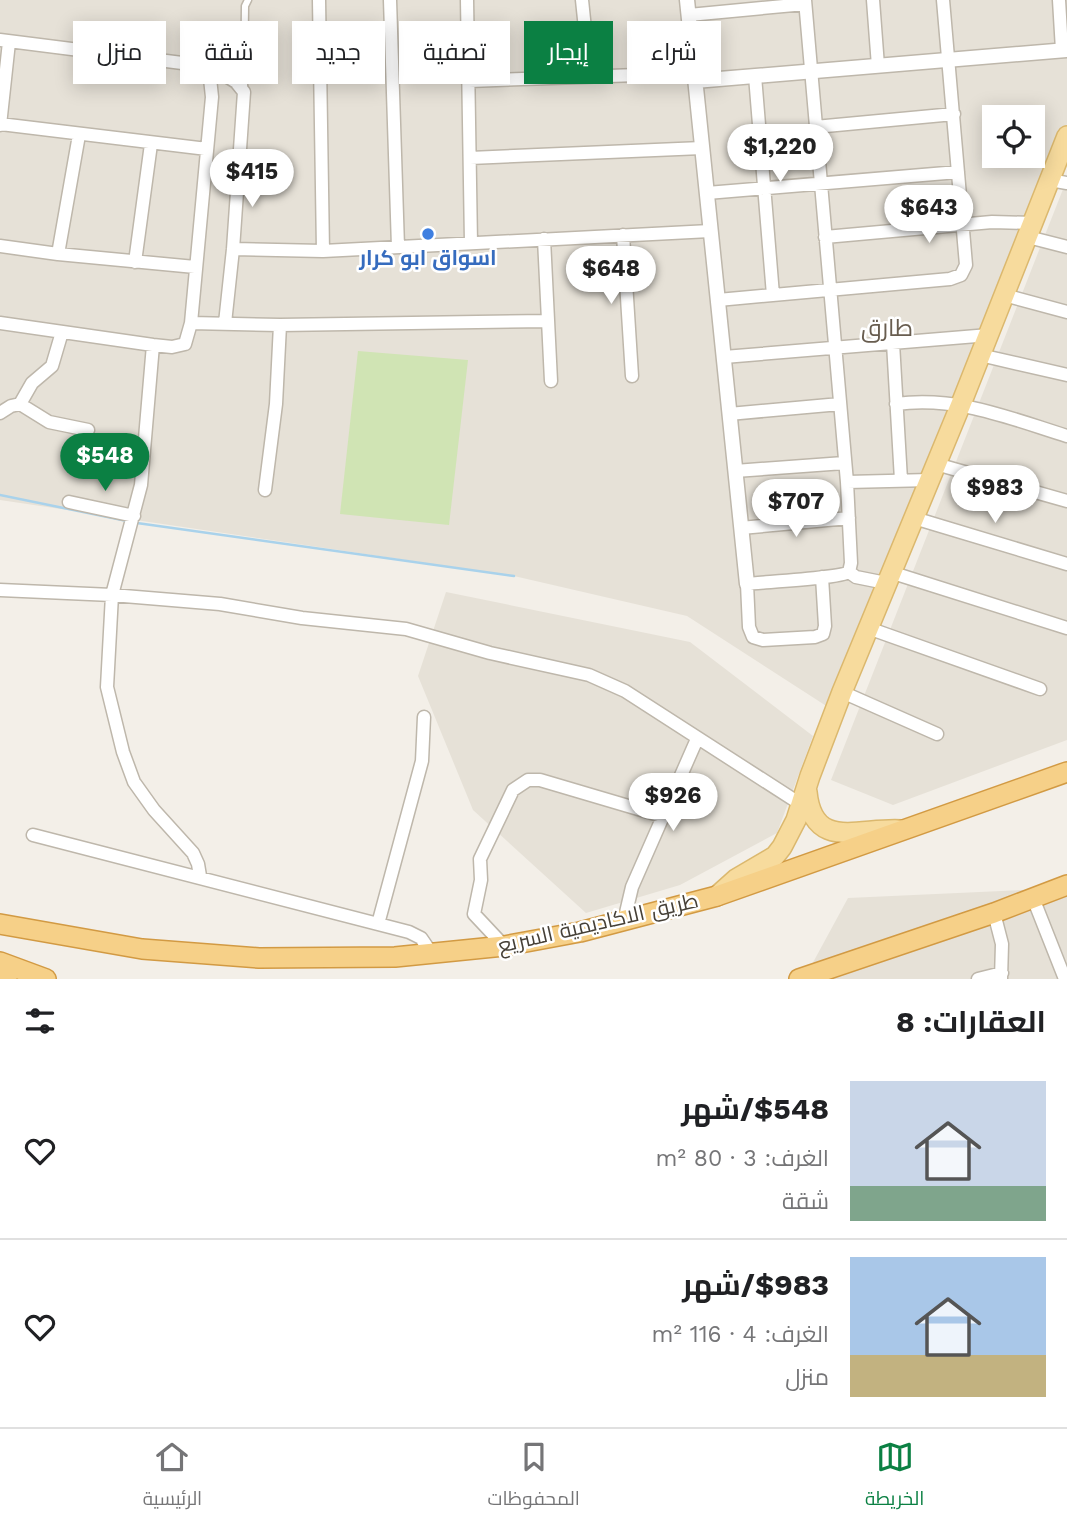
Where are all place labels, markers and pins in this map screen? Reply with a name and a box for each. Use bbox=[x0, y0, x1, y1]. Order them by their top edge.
pin: $1,220 bbox=[723, 124, 837, 184]
pin: $415 bbox=[211, 150, 293, 209]
pin: $643 bbox=[888, 186, 970, 245]
marker: اسواق ابو كرار bbox=[420, 226, 436, 242]
place label: اسواق ابو كرار bbox=[358, 245, 497, 271]
pin: $648 bbox=[570, 246, 652, 306]
pin: $548 bbox=[64, 434, 146, 493]
pin: $983 bbox=[954, 466, 1036, 525]
pin: $707 bbox=[755, 480, 837, 539]
pin: $926 bbox=[632, 774, 714, 833]

